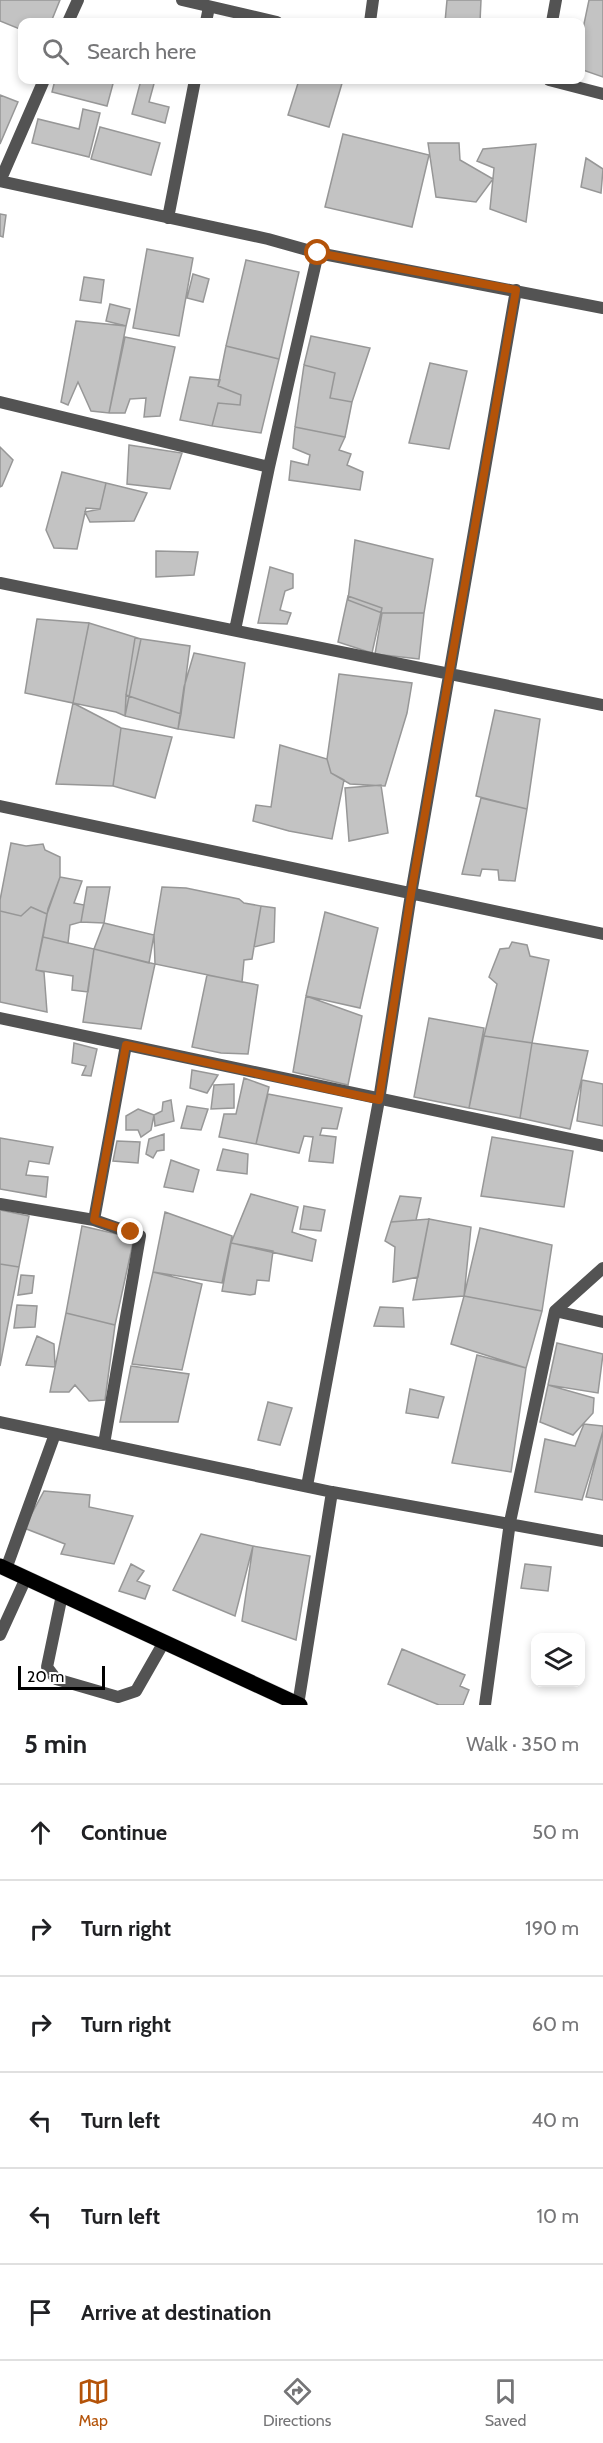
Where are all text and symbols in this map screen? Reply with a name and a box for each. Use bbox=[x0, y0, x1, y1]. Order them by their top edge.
search box bbox=[18, 18, 585, 84]
icon: search bbox=[39, 35, 72, 68]
text: Search here bbox=[87, 38, 196, 65]
route start bbox=[304, 239, 330, 265]
route end bbox=[117, 1218, 143, 1244]
map controls bbox=[531, 1633, 585, 1687]
button: layers bbox=[531, 1633, 585, 1687]
scale bar bbox=[18, 1663, 105, 1690]
text: 20 m bbox=[27, 1667, 64, 1686]
text: 5 min bbox=[24, 1728, 87, 1760]
text: Walk · 350 m bbox=[466, 1732, 579, 1756]
icon: ahead bbox=[24, 1816, 57, 1849]
text: Continue bbox=[81, 1819, 167, 1846]
text: 50 m bbox=[532, 1820, 579, 1844]
icon: right bbox=[24, 1912, 57, 1945]
text: Turn right bbox=[81, 1915, 171, 1942]
text: 190 m bbox=[525, 1916, 579, 1940]
icon: right bbox=[24, 2008, 57, 2041]
text: Turn right bbox=[81, 2011, 171, 2038]
text: 60 m bbox=[532, 2012, 579, 2036]
icon: left bbox=[24, 2104, 57, 2137]
text: Turn left bbox=[81, 2107, 160, 2134]
text: 40 m bbox=[531, 2108, 579, 2132]
icon: left bbox=[24, 2200, 57, 2233]
text: Turn left bbox=[81, 2203, 160, 2230]
text: 10 m bbox=[536, 2204, 579, 2228]
icon: arrive bbox=[24, 2296, 57, 2329]
text: Arrive at destination bbox=[81, 2299, 271, 2326]
tab: Map bbox=[77, 2375, 110, 2430]
tab: Directions bbox=[263, 2375, 331, 2430]
tab: Saved bbox=[485, 2375, 526, 2430]

